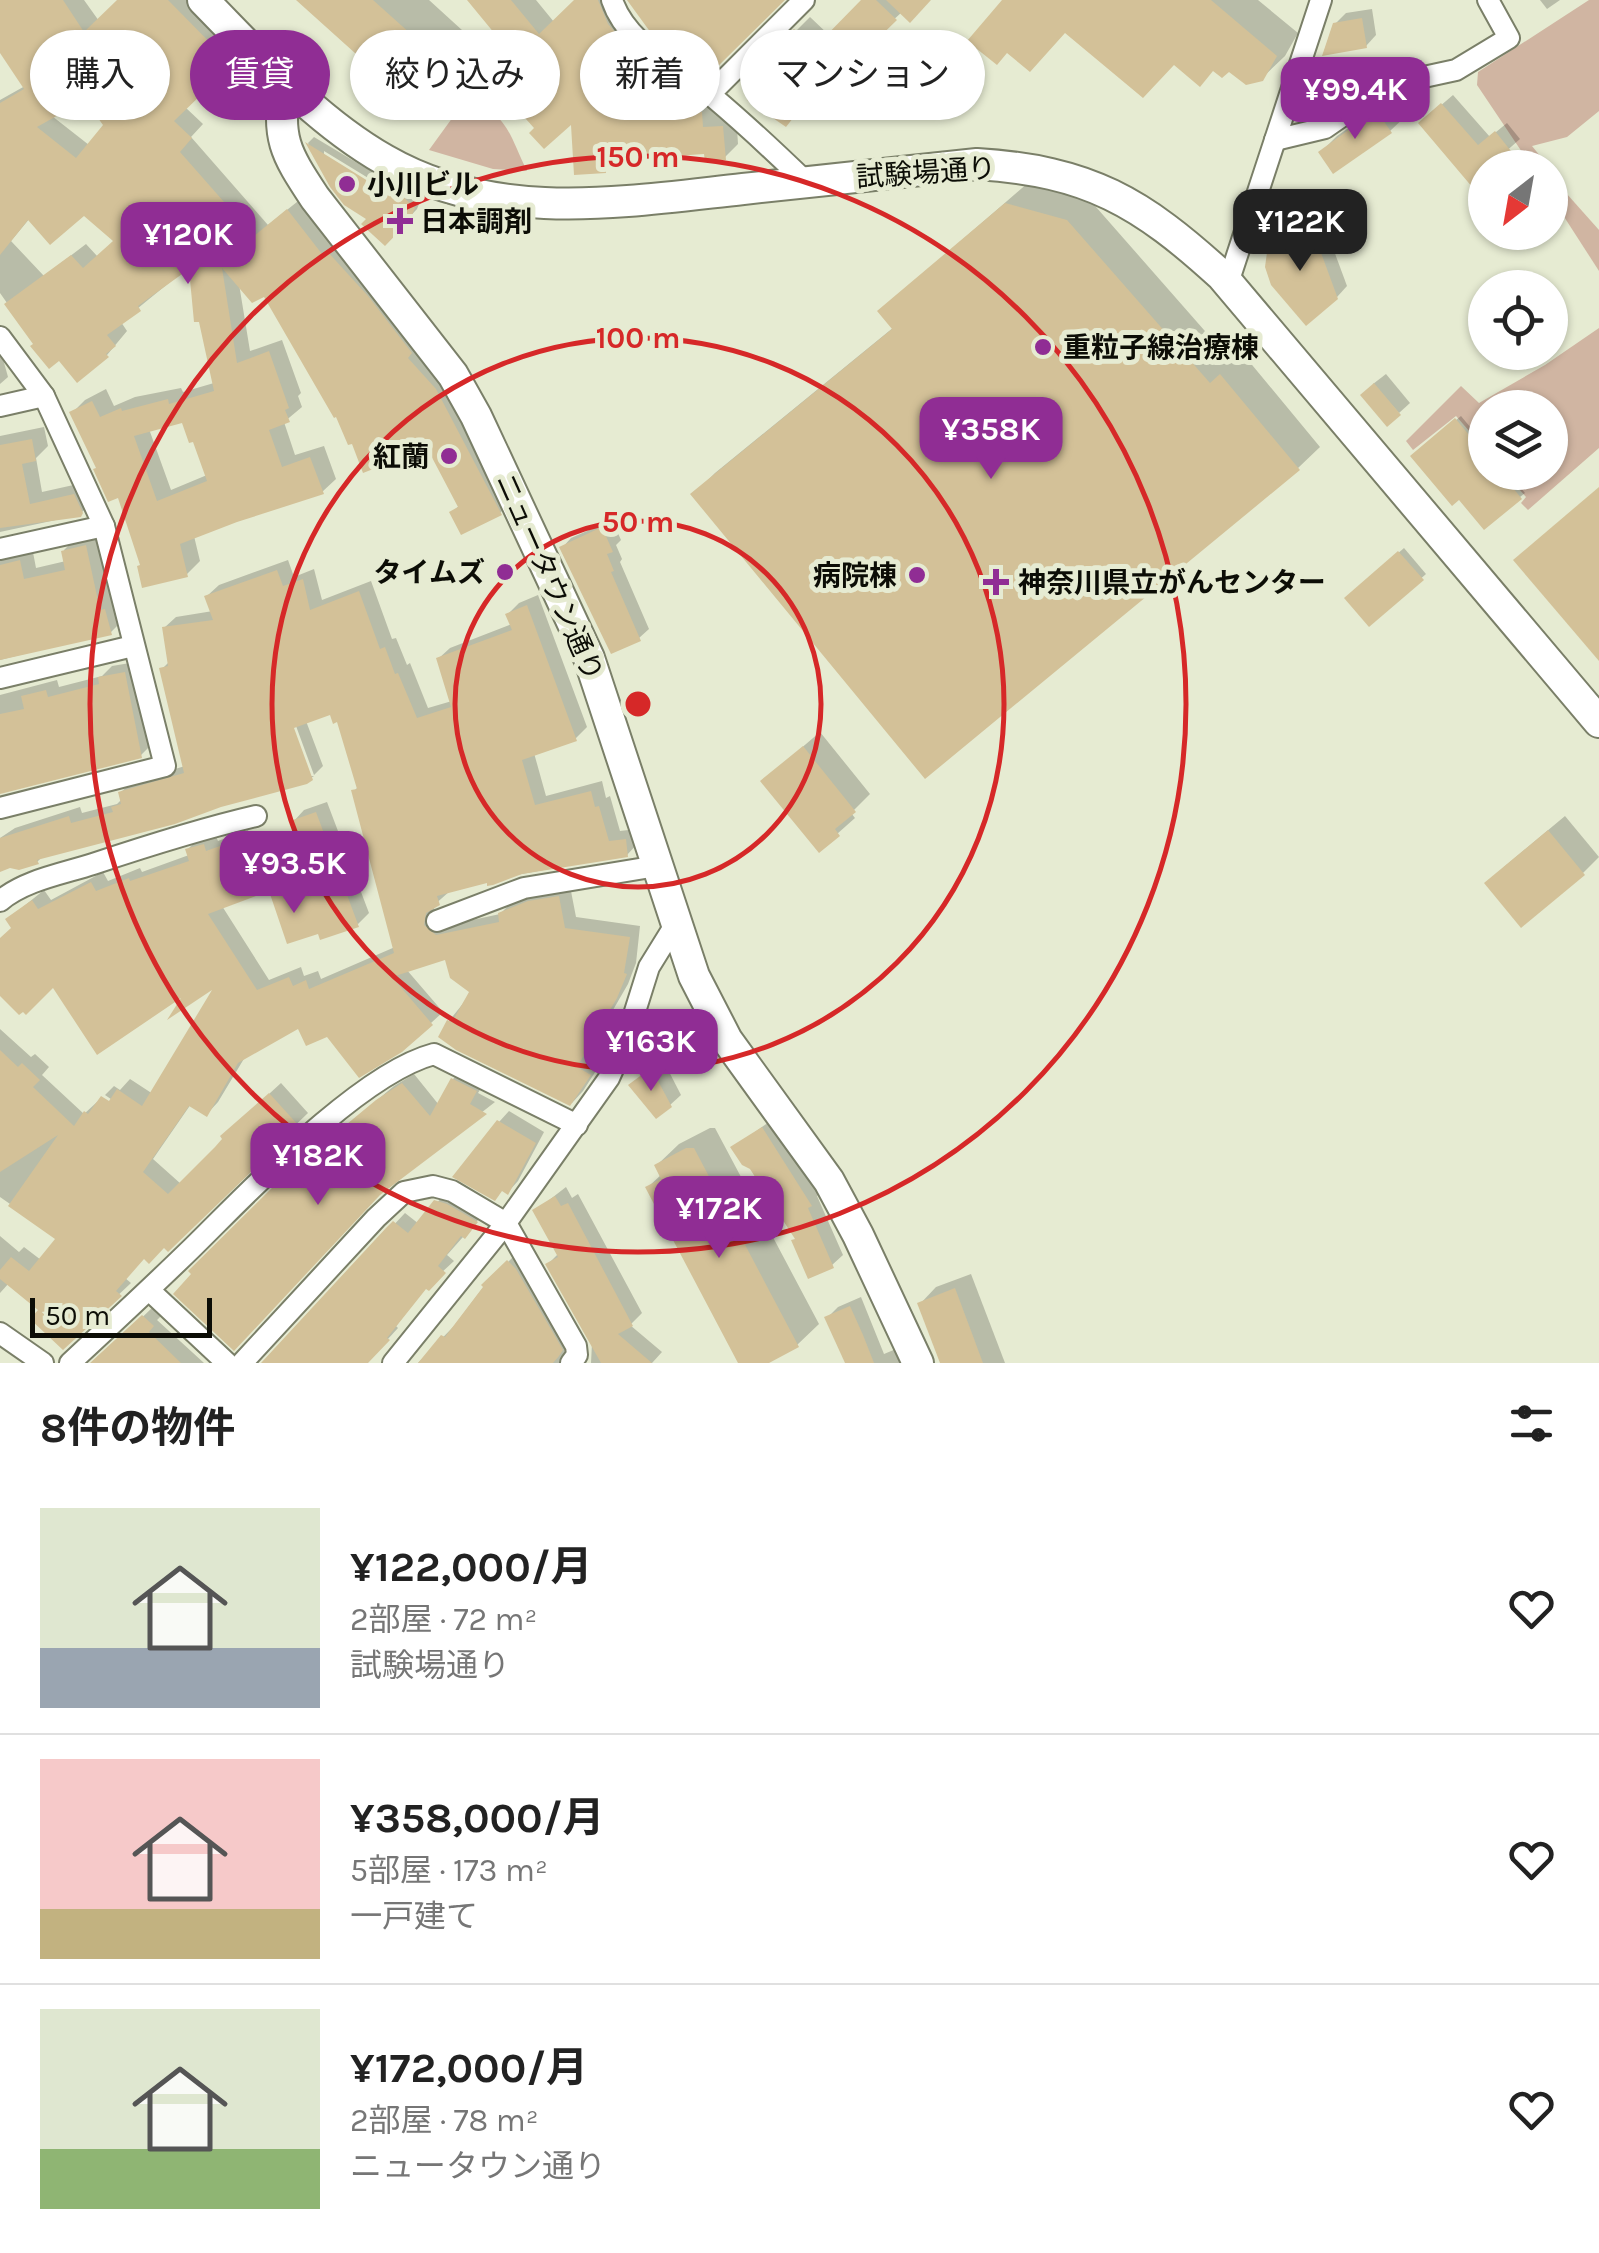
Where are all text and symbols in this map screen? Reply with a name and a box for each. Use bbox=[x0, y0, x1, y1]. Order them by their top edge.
chip: 購入 bbox=[30, 30, 170, 120]
chip: 賃貸 bbox=[190, 30, 330, 120]
chip: 絞り込み bbox=[350, 30, 560, 120]
chip: 新着 bbox=[580, 30, 720, 120]
chip: マンション bbox=[740, 30, 985, 120]
pin: ¥99.4K bbox=[1274, 57, 1436, 142]
text: ¥99.4K bbox=[1303, 71, 1407, 108]
text: 150 m bbox=[596, 139, 680, 175]
north arrow bbox=[1468, 150, 1568, 250]
map controls bbox=[1468, 150, 1568, 490]
street label: 試験場通り bbox=[855, 151, 997, 194]
place label: 小川ビル bbox=[367, 168, 479, 201]
marker: 小川ビル bbox=[336, 173, 358, 195]
pin: ¥122K bbox=[1230, 189, 1370, 274]
pin: ¥120K bbox=[118, 202, 258, 287]
text: ¥122K bbox=[1255, 203, 1345, 240]
place label: 日本調剤 bbox=[420, 205, 532, 238]
marker: 日本調剤 bbox=[389, 210, 411, 232]
text: ¥120K bbox=[143, 216, 233, 253]
button: locate bbox=[1468, 270, 1568, 370]
text: 100 m bbox=[596, 320, 680, 356]
place label: 重粒子線治療棟 bbox=[1063, 331, 1259, 364]
marker: 重粒子線治療棟 bbox=[1032, 336, 1054, 358]
button: layers bbox=[1468, 390, 1568, 490]
pin: ¥358K bbox=[921, 397, 1061, 482]
text: ¥358K bbox=[942, 411, 1040, 448]
place label: 紅蘭 bbox=[373, 440, 429, 473]
marker: 紅蘭 bbox=[438, 445, 460, 467]
street label: ニュータウン通り bbox=[489, 468, 610, 686]
text: 50 m bbox=[602, 504, 674, 540]
place label: タイムズ bbox=[374, 556, 485, 589]
place label: 病院棟 bbox=[813, 559, 897, 592]
marker: タイムズ bbox=[494, 561, 516, 583]
marker: 病院棟 bbox=[906, 564, 928, 586]
place label: 神奈川県立がんセンター bbox=[1018, 566, 1326, 599]
marker: 神奈川県立がんセンター bbox=[983, 569, 1009, 595]
centre of rings bbox=[620, 686, 656, 722]
pin: ¥93.5K bbox=[213, 831, 375, 916]
text: ¥93.5K bbox=[242, 845, 346, 882]
pin: ¥163K bbox=[581, 1009, 721, 1094]
text: ¥163K bbox=[606, 1023, 696, 1060]
pin: ¥182K bbox=[248, 1123, 388, 1208]
text: ¥182K bbox=[272, 1137, 364, 1174]
pin: ¥172K bbox=[649, 1176, 789, 1261]
text: ¥172K bbox=[676, 1190, 762, 1227]
scale bar bbox=[30, 1293, 212, 1338]
text: 50 m bbox=[45, 1299, 110, 1332]
icon: filters bbox=[1504, 1396, 1559, 1451]
text: 8件の物件 bbox=[40, 1403, 235, 1453]
text: ¥122,000/月 bbox=[350, 1542, 593, 1592]
icon: home bbox=[120, 1548, 240, 1668]
icon: heart bbox=[1504, 1581, 1559, 1636]
text: 2部屋 · 72 m² bbox=[350, 1601, 537, 1638]
text: 試験場通り bbox=[350, 1647, 510, 1684]
text: ¥358,000/月 bbox=[350, 1793, 604, 1843]
icon: home bbox=[120, 1799, 240, 1919]
icon: heart bbox=[1504, 1832, 1559, 1887]
text: 5部屋 · 173 m² bbox=[350, 1852, 548, 1889]
text: 一戸建て bbox=[350, 1898, 478, 1935]
text: ¥172,000/月 bbox=[350, 2043, 588, 2093]
icon: home bbox=[120, 2049, 240, 2169]
icon: heart bbox=[1504, 2082, 1559, 2137]
text: 2部屋 · 78 m² bbox=[350, 2102, 539, 2139]
text: ニュータウン通り bbox=[350, 2148, 606, 2185]

